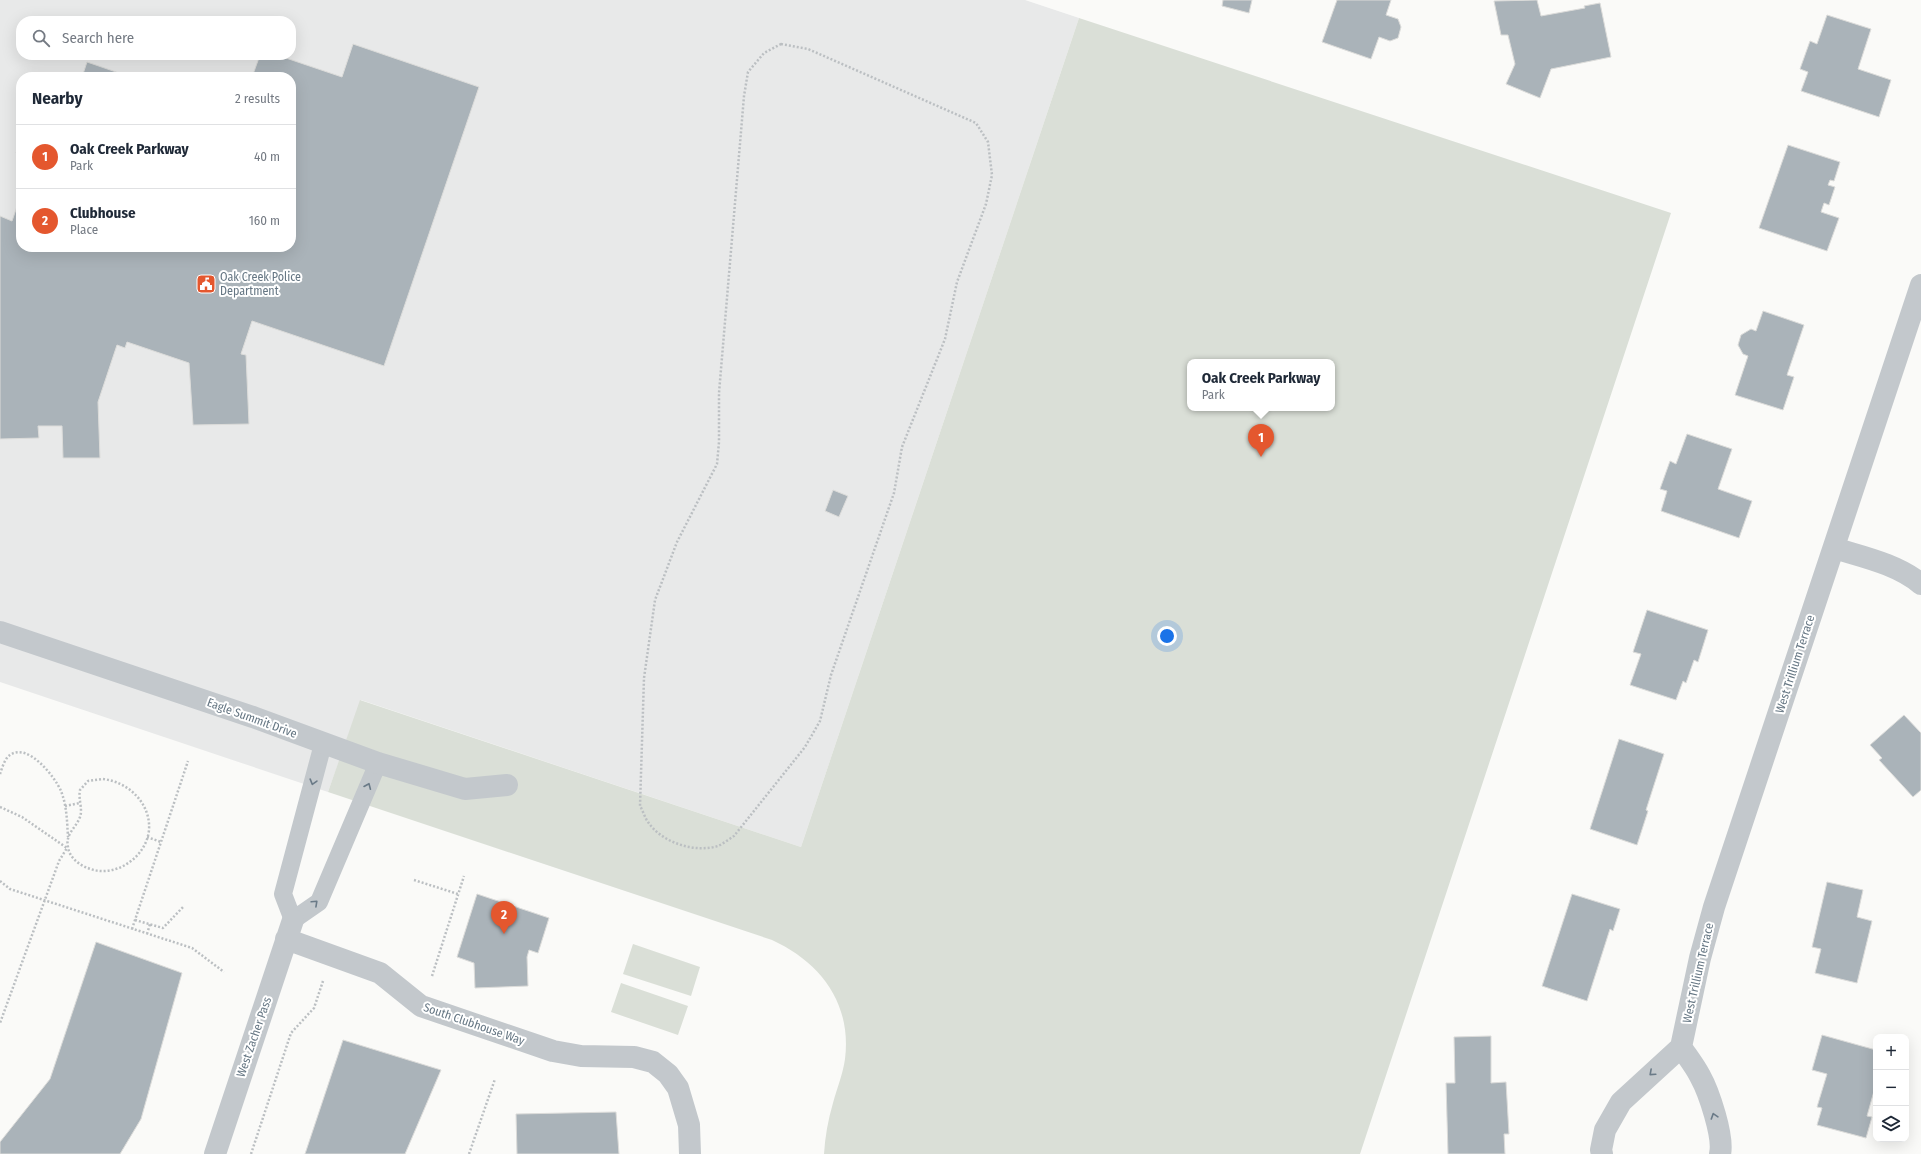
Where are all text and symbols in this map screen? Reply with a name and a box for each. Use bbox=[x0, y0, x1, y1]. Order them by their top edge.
search box bbox=[16, 16, 296, 60]
icon: search bbox=[30, 27, 52, 49]
text: Search here bbox=[62, 29, 134, 47]
text: Nearby bbox=[32, 88, 83, 109]
text: 2 results bbox=[235, 91, 280, 106]
text: Oak Creek Parkway bbox=[70, 140, 189, 158]
text: 1 bbox=[42, 149, 48, 164]
text: 40 m bbox=[254, 149, 280, 164]
text: Park bbox=[70, 158, 93, 173]
text: Clubhouse bbox=[70, 204, 136, 222]
text: 2 bbox=[42, 213, 48, 228]
text: 160 m bbox=[249, 213, 280, 228]
text: Place bbox=[70, 222, 98, 237]
place label: Oak Creek Police Department bbox=[220, 270, 301, 298]
public building icon: Oak Creek Police Department bbox=[195, 273, 217, 295]
popup bbox=[1187, 359, 1335, 411]
text: Oak Creek Parkway bbox=[1202, 369, 1320, 387]
text: Park bbox=[1202, 387, 1225, 402]
pin: 1 bbox=[1248, 424, 1274, 457]
street label: West Trillium Terrace bbox=[1773, 613, 1817, 715]
your location bbox=[1157, 626, 1177, 646]
street label: Eagle Summit Drive bbox=[205, 695, 299, 741]
one-way arrow bbox=[309, 778, 318, 785]
one-way arrow bbox=[363, 782, 371, 790]
one-way arrow bbox=[310, 901, 318, 908]
pin: 2 bbox=[491, 901, 517, 934]
street label: West Trillium Terrace bbox=[1680, 922, 1716, 1024]
street label: West Zacher Pass bbox=[234, 995, 274, 1079]
street label: South Clubhouse Way bbox=[422, 1000, 527, 1048]
map controls bbox=[1873, 1034, 1909, 1142]
button: + bbox=[1873, 1034, 1909, 1070]
one-way arrow bbox=[1649, 1068, 1656, 1075]
button: − bbox=[1873, 1070, 1909, 1106]
button: layers bbox=[1873, 1106, 1909, 1142]
one-way arrow bbox=[1711, 1113, 1719, 1120]

